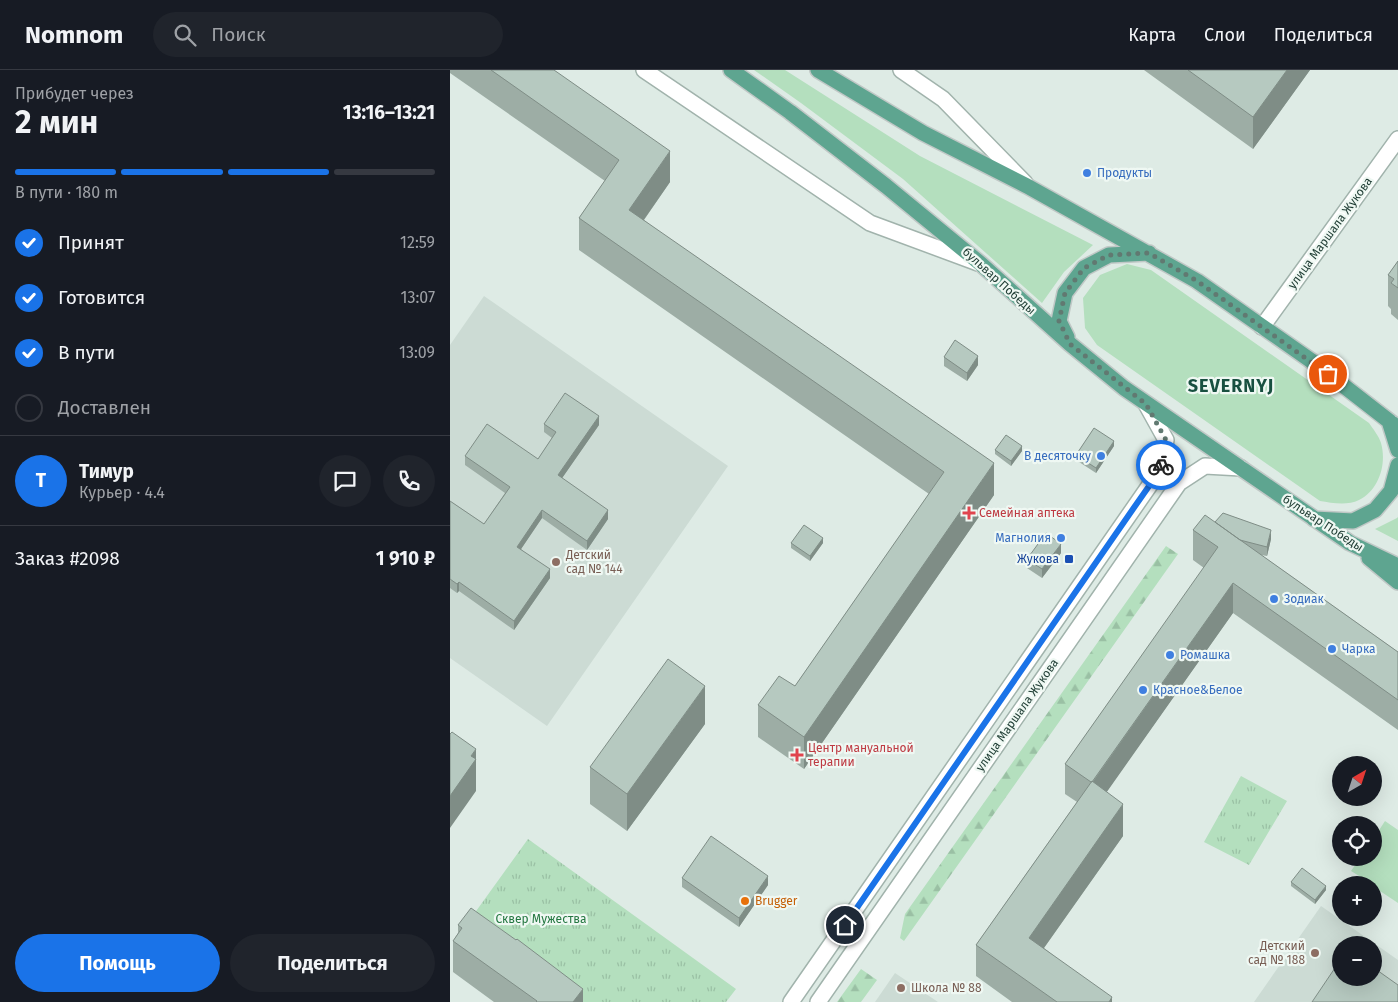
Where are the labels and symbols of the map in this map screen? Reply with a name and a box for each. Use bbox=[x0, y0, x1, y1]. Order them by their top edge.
place label: Продукты bbox=[1097, 166, 1152, 180]
marker: Продукты bbox=[1081, 167, 1093, 179]
street label: улица Маршала Жукова bbox=[1285, 175, 1375, 291]
street label: бульвар Победы bbox=[960, 245, 1038, 317]
pin bbox=[1307, 353, 1349, 395]
district label: SEVERNYJ bbox=[1188, 375, 1274, 397]
courier bbox=[1136, 440, 1186, 490]
place label: В десяточку bbox=[1024, 449, 1091, 463]
marker: В десяточку bbox=[1095, 450, 1107, 462]
street label: бульвар Победы bbox=[1280, 492, 1366, 554]
place label: Семейная аптека bbox=[979, 506, 1075, 520]
marker: Семейная аптека bbox=[963, 507, 975, 519]
place label: Магнолия bbox=[995, 531, 1051, 545]
marker: Магнолия bbox=[1055, 532, 1067, 544]
place label: Детский сад № 144 bbox=[565, 548, 623, 576]
place label: Жукова bbox=[1017, 552, 1059, 566]
marker: Жукова bbox=[1063, 553, 1075, 565]
marker: Детский сад № 144 bbox=[550, 556, 562, 568]
place label: Зодиак bbox=[1284, 592, 1325, 606]
marker: Зодиак bbox=[1268, 593, 1280, 605]
place label: Чарка bbox=[1342, 642, 1376, 656]
marker: Чарка bbox=[1326, 643, 1338, 655]
place label: Ромашка bbox=[1180, 648, 1230, 662]
marker: Ромашка bbox=[1164, 649, 1176, 661]
street label: улица Маршала Жукова bbox=[973, 656, 1061, 774]
place label: Красное&Белое bbox=[1153, 683, 1243, 697]
marker: Красное&Белое bbox=[1137, 684, 1149, 696]
place label: Центр мануальной терапии bbox=[808, 741, 914, 769]
marker: Центр мануальной терапии bbox=[790, 748, 804, 762]
north arrow bbox=[1332, 756, 1382, 806]
place label: Brugger bbox=[755, 894, 798, 908]
marker: Brugger bbox=[739, 895, 751, 907]
pin bbox=[824, 904, 866, 946]
park label: Сквер Мужества bbox=[496, 912, 586, 926]
place label: Детский сад № 188 bbox=[1248, 939, 1305, 967]
marker: Детский сад № 188 bbox=[1309, 947, 1321, 959]
place label: Школа № 88 bbox=[911, 981, 982, 995]
marker: Школа № 88 bbox=[895, 982, 907, 994]

